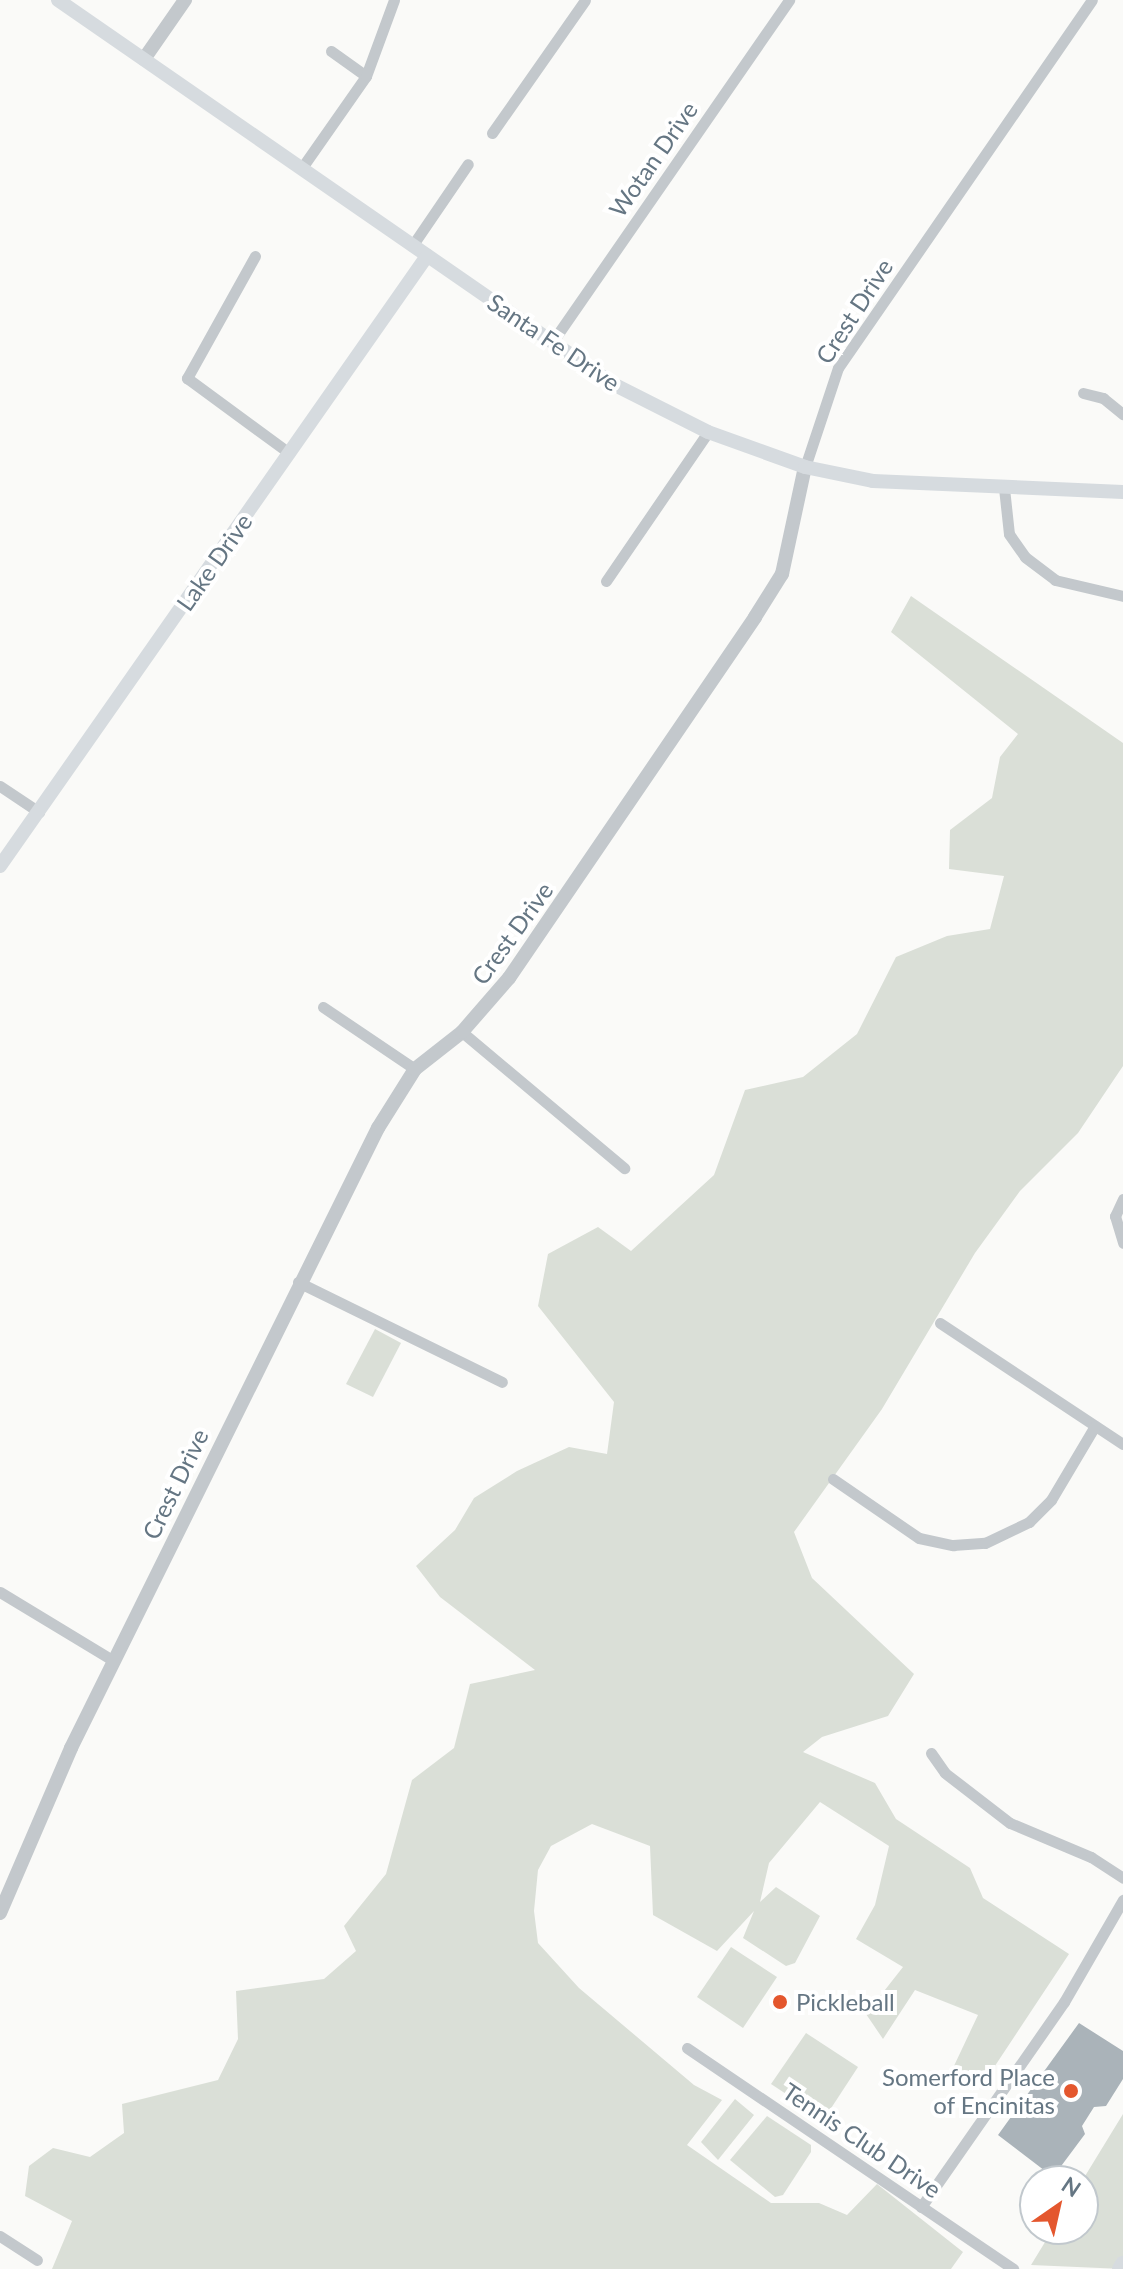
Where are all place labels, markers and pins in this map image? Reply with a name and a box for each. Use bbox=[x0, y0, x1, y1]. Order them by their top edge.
place label: Pickleball bbox=[796, 1988, 895, 2016]
marker: Pickleball bbox=[771, 1993, 789, 2011]
place label: Somerford Place of Encinitas bbox=[882, 2063, 1055, 2119]
marker: Somerford Place of Encinitas bbox=[1062, 2082, 1080, 2100]

